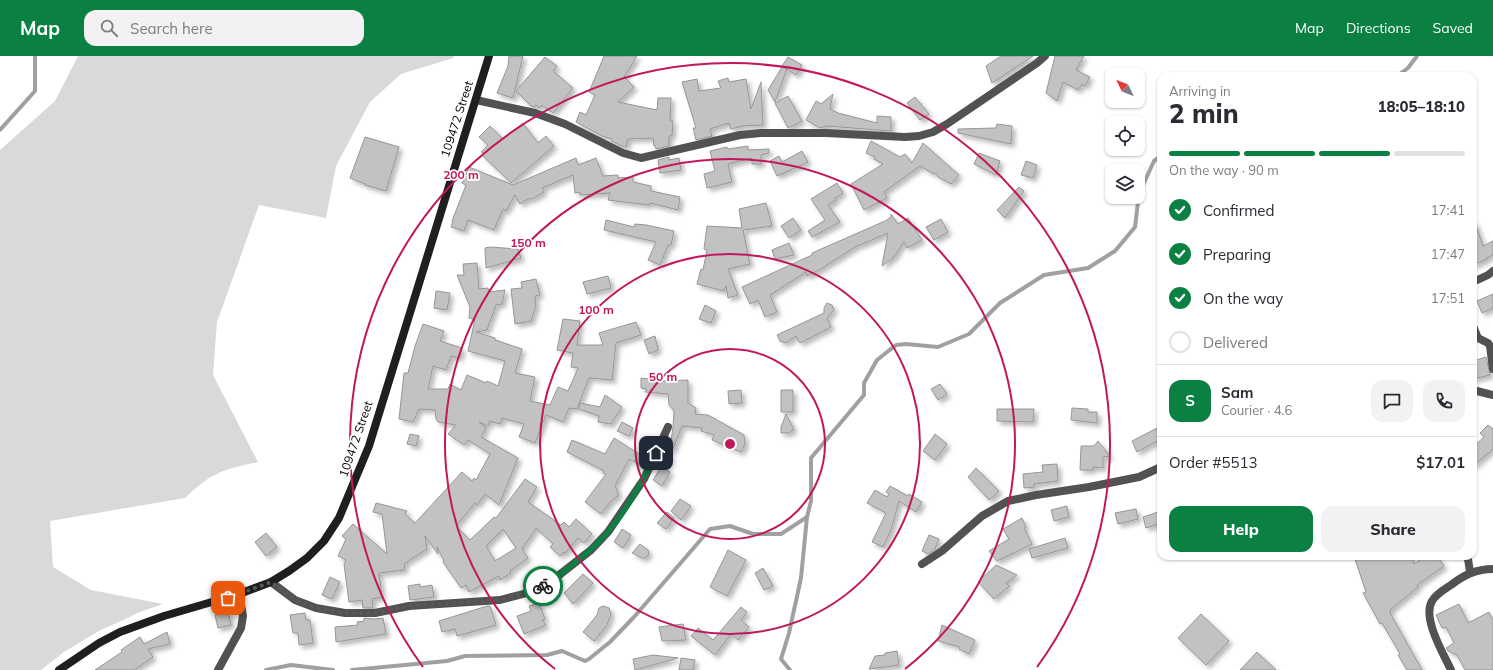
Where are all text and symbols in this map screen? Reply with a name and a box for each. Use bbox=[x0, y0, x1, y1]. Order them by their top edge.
search box bbox=[84, 10, 364, 46]
text: Map bbox=[20, 16, 60, 40]
icon: search bbox=[98, 17, 120, 39]
text: Search here bbox=[130, 19, 213, 38]
text: Map bbox=[1295, 19, 1324, 37]
text: Directions bbox=[1346, 19, 1411, 37]
text: Saved bbox=[1433, 19, 1473, 37]
north arrow bbox=[1105, 68, 1145, 108]
map controls bbox=[1105, 68, 1145, 204]
street label: 109472 Street bbox=[437, 79, 476, 159]
text: Arriving in bbox=[1169, 83, 1231, 99]
text: 2 min bbox=[1169, 97, 1239, 130]
text: 18:05–18:10 bbox=[1378, 97, 1465, 116]
button: locate bbox=[1105, 116, 1145, 156]
text: On the way · 90 m bbox=[1169, 162, 1279, 178]
button: layers bbox=[1105, 164, 1145, 204]
text: 200 m bbox=[443, 167, 479, 182]
icon: check bbox=[1169, 199, 1191, 221]
text: Confirmed bbox=[1203, 201, 1274, 220]
text: 17:41 bbox=[1431, 202, 1465, 218]
text: 150 m bbox=[510, 235, 546, 250]
icon: check bbox=[1169, 243, 1191, 265]
text: Preparing bbox=[1203, 245, 1271, 264]
text: 17:47 bbox=[1431, 246, 1465, 262]
icon: check bbox=[1169, 287, 1191, 309]
text: On the way bbox=[1203, 289, 1283, 308]
text: 17:51 bbox=[1431, 290, 1465, 306]
text: 100 m bbox=[578, 302, 614, 317]
text: Delivered bbox=[1203, 333, 1268, 352]
text: 50 m bbox=[649, 369, 677, 384]
button: chat bbox=[1371, 380, 1413, 422]
button: phone bbox=[1423, 380, 1465, 422]
text: Sam bbox=[1221, 383, 1253, 402]
text: S bbox=[1185, 391, 1195, 410]
street label: 109472 Street bbox=[335, 399, 376, 479]
text: Courier · 4.6 bbox=[1221, 402, 1292, 418]
pin bbox=[639, 436, 673, 470]
centre of rings bbox=[723, 437, 737, 451]
icon: home bbox=[645, 442, 667, 464]
text: Order #5513 bbox=[1169, 453, 1257, 472]
text: $17.01 bbox=[1416, 453, 1465, 472]
button: Help bbox=[1169, 506, 1313, 552]
button: Share bbox=[1321, 506, 1465, 552]
courier bbox=[523, 566, 563, 606]
icon: bike bbox=[532, 575, 554, 597]
pin bbox=[211, 581, 245, 615]
icon: bag bbox=[217, 587, 239, 609]

